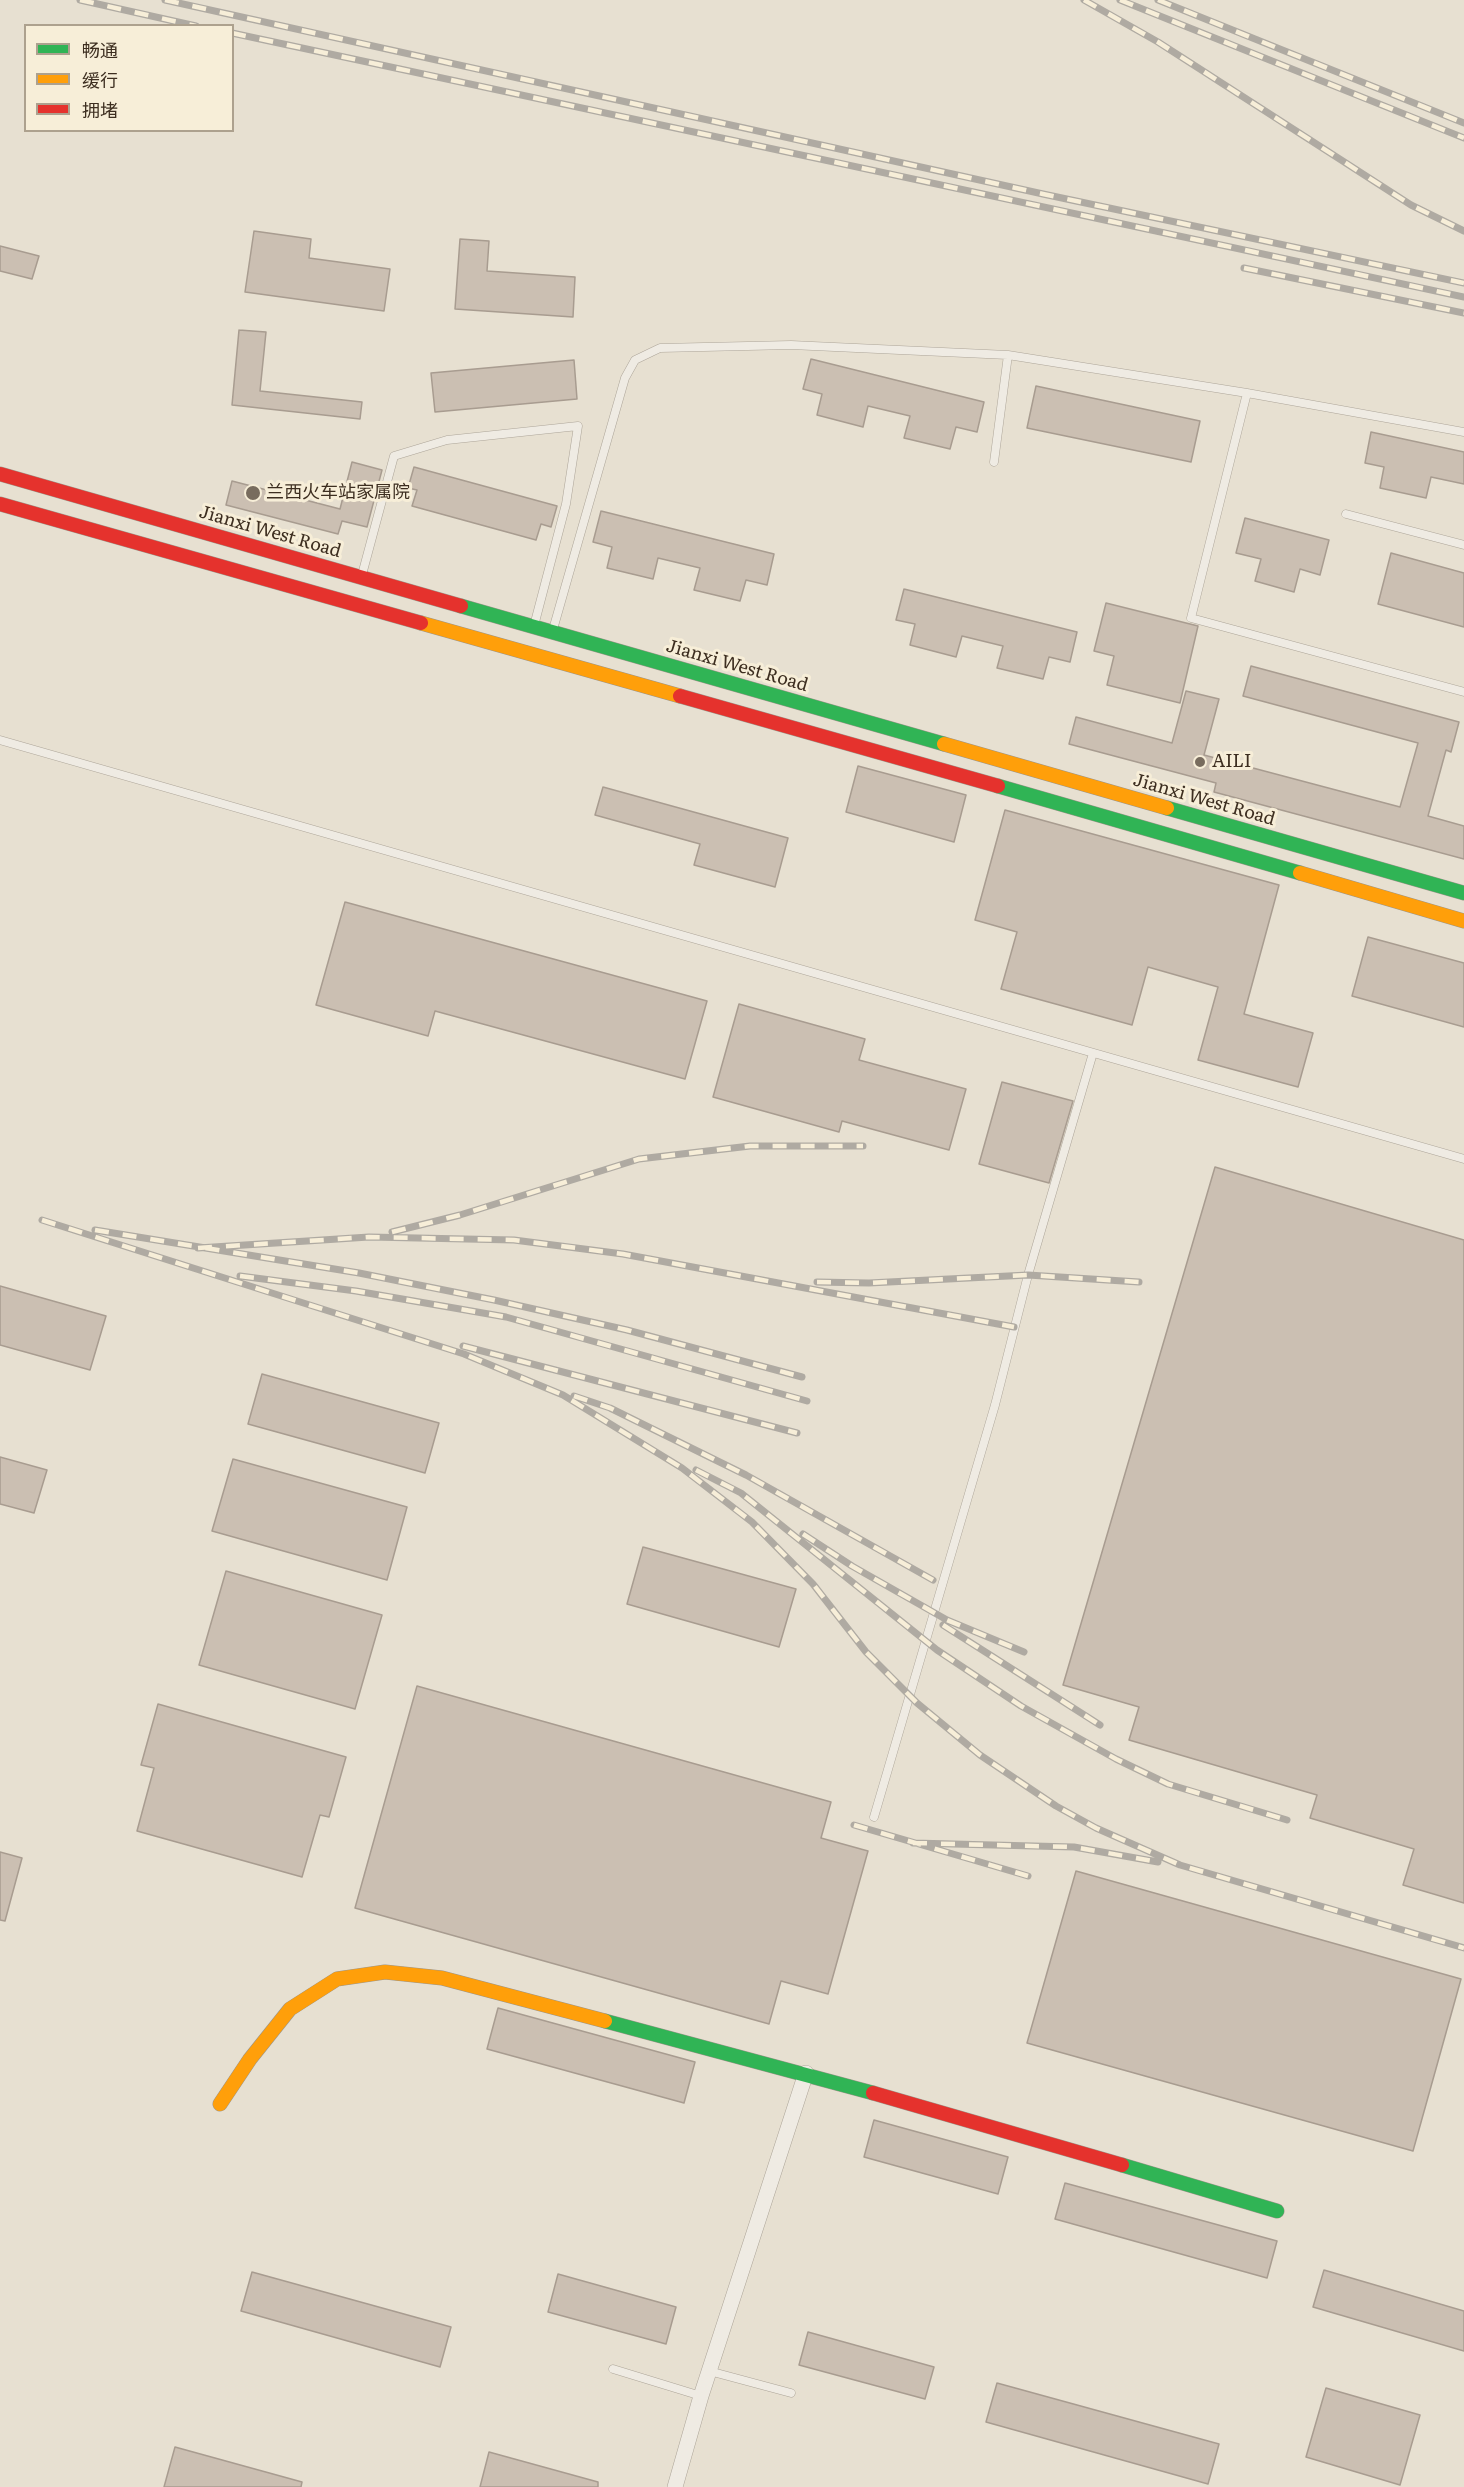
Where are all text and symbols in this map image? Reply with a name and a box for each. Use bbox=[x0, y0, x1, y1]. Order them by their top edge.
legend bbox=[24, 24, 234, 132]
text: 畅通 bbox=[82, 36, 118, 63]
text: 缓行 bbox=[82, 66, 118, 93]
text: 拥堵 bbox=[82, 96, 118, 123]
place label: 兰西火车站家属院 bbox=[266, 482, 410, 504]
marker: 兰西火车站家属院 bbox=[244, 484, 262, 502]
street label: Jianxi West Road bbox=[196, 501, 344, 563]
street label: Jianxi West Road bbox=[663, 635, 811, 697]
place label: AILI bbox=[1212, 751, 1251, 773]
marker: AILI bbox=[1193, 755, 1207, 769]
street label: Jianxi West Road bbox=[1130, 769, 1278, 831]

